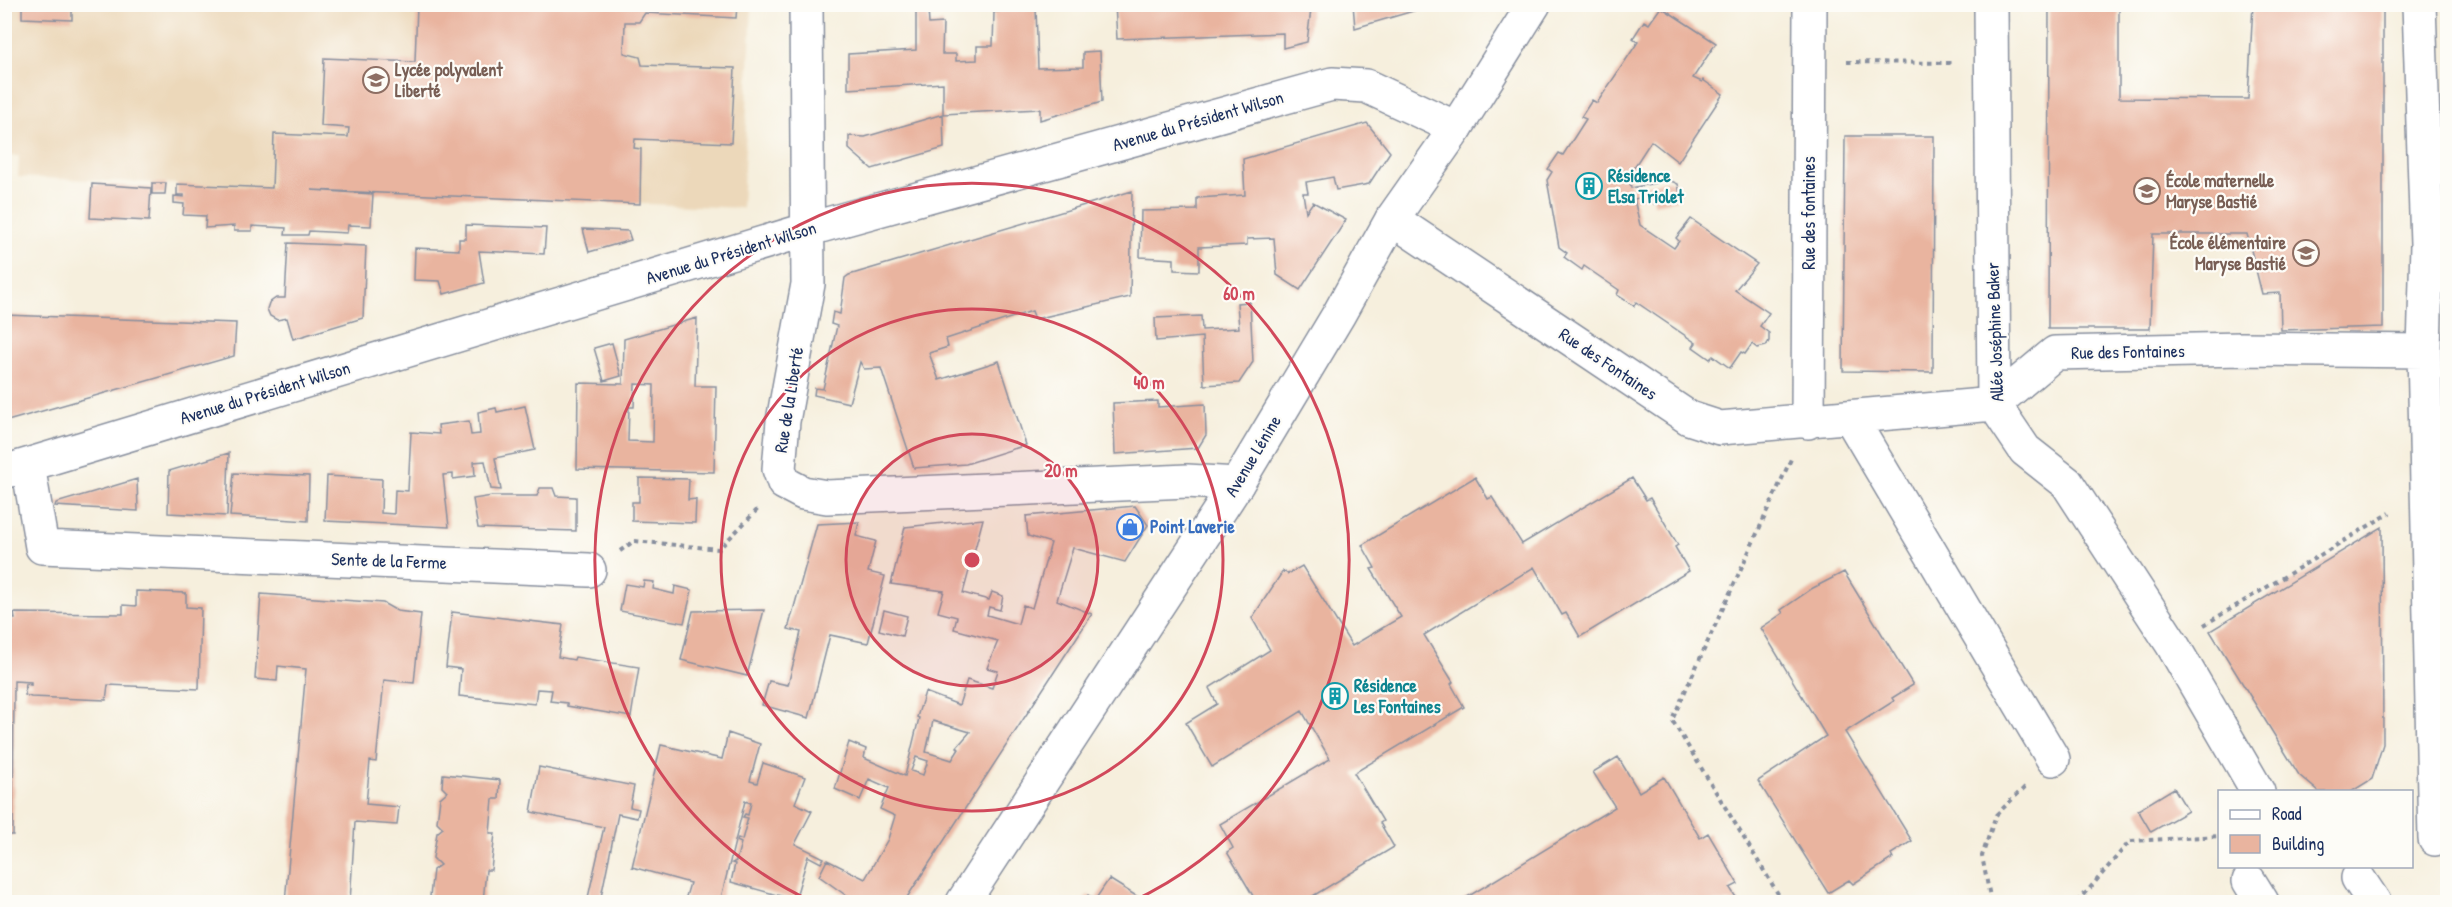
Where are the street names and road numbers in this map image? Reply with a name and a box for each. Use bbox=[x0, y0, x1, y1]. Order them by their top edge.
street label: Avenue du Président Wilson bbox=[1109, 84, 1286, 157]
street label: Rue des fontaines bbox=[1796, 156, 1821, 270]
street label: Avenue du Président Wilson bbox=[643, 215, 819, 290]
street label: Allée Joséphine Baker bbox=[1980, 262, 2009, 402]
street label: Rue des Fontaines bbox=[1554, 321, 1662, 406]
street label: Rue des Fontaines bbox=[2071, 338, 2185, 365]
street label: Rue de la Liberté bbox=[768, 345, 809, 455]
street label: Avenue du Président Wilson bbox=[177, 355, 353, 430]
street label: Avenue Lénine bbox=[1218, 410, 1287, 501]
street label: Sente de la Ferme bbox=[331, 546, 447, 575]

